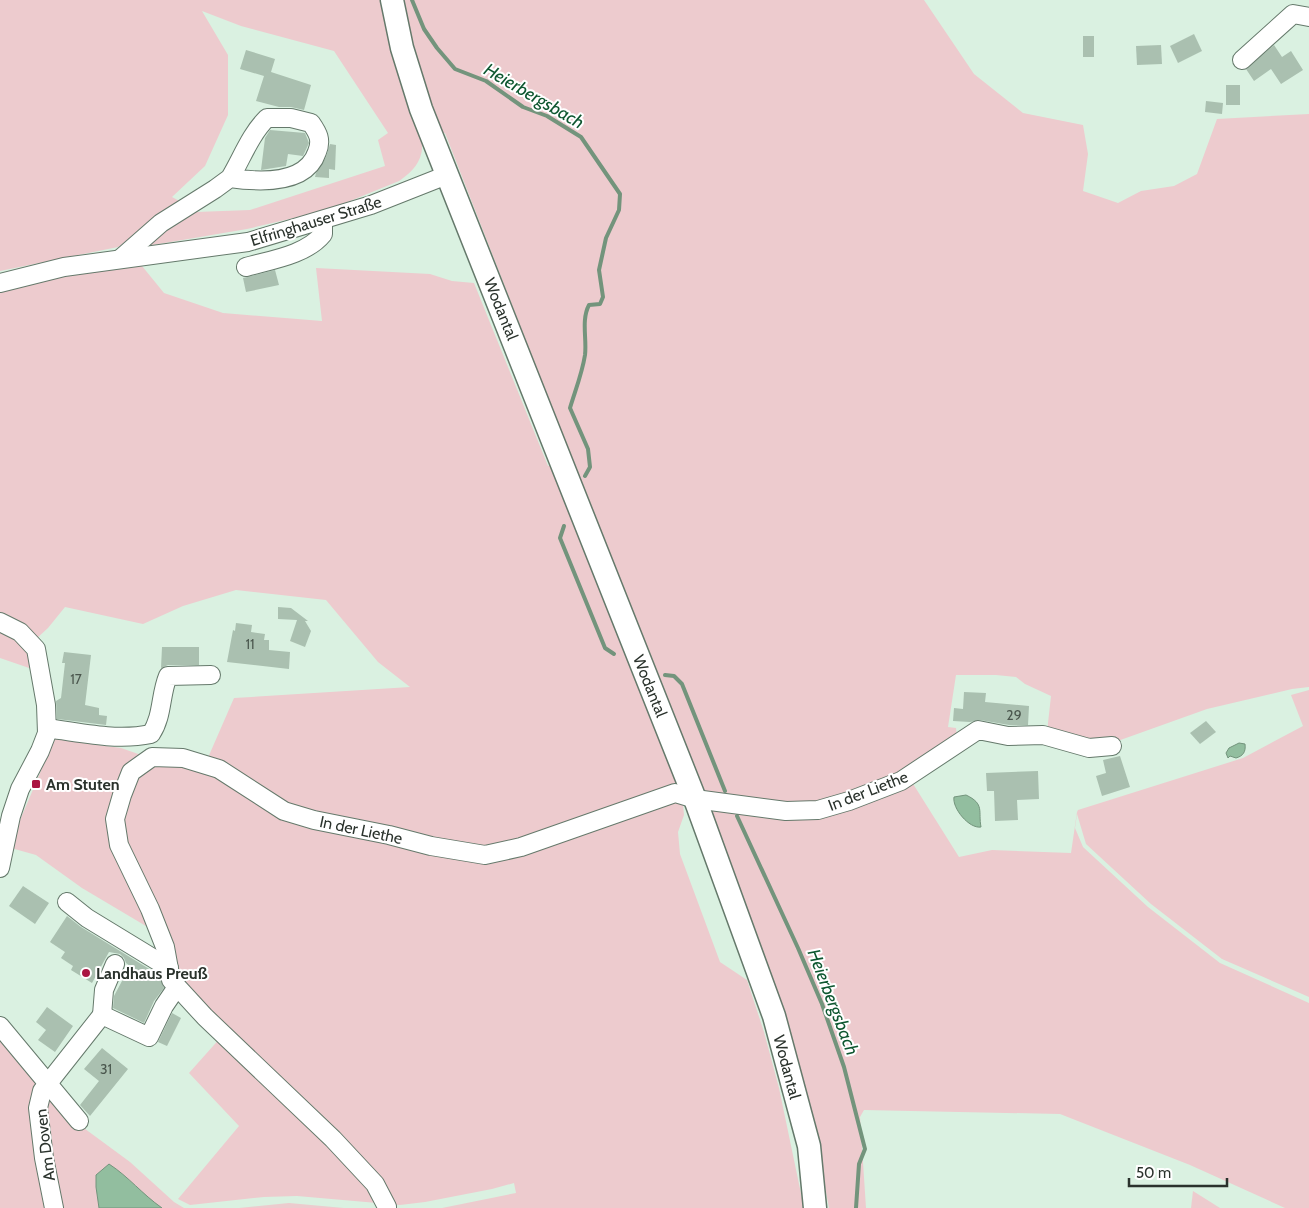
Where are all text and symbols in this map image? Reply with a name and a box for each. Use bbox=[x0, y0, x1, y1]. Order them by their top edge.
water label: Heierbergsbach bbox=[480, 58, 588, 134]
street label: Elfringhauser Straße bbox=[248, 192, 384, 250]
street label: Wodantal bbox=[480, 275, 522, 343]
house number: 11 bbox=[245, 635, 255, 653]
street label: Wodantal bbox=[629, 652, 671, 720]
house number: 17 bbox=[70, 670, 82, 688]
house number: 29 bbox=[1006, 706, 1022, 724]
street label: In der Liethe bbox=[825, 767, 911, 815]
place label: Am Stuten bbox=[46, 775, 120, 794]
marker: Am Stuten bbox=[30, 778, 42, 790]
street label: In der Liethe bbox=[318, 812, 404, 848]
water label: Heierbergsbach bbox=[803, 946, 863, 1058]
place label: Landhaus Preuß bbox=[96, 964, 208, 983]
marker: Landhaus Preuß bbox=[80, 967, 92, 979]
street label: Wodantal bbox=[769, 1033, 805, 1101]
house number: 31 bbox=[100, 1060, 112, 1078]
street label: Am Doven bbox=[31, 1108, 59, 1182]
scale bar bbox=[1129, 1156, 1226, 1188]
text: 50 m bbox=[1136, 1164, 1171, 1182]

